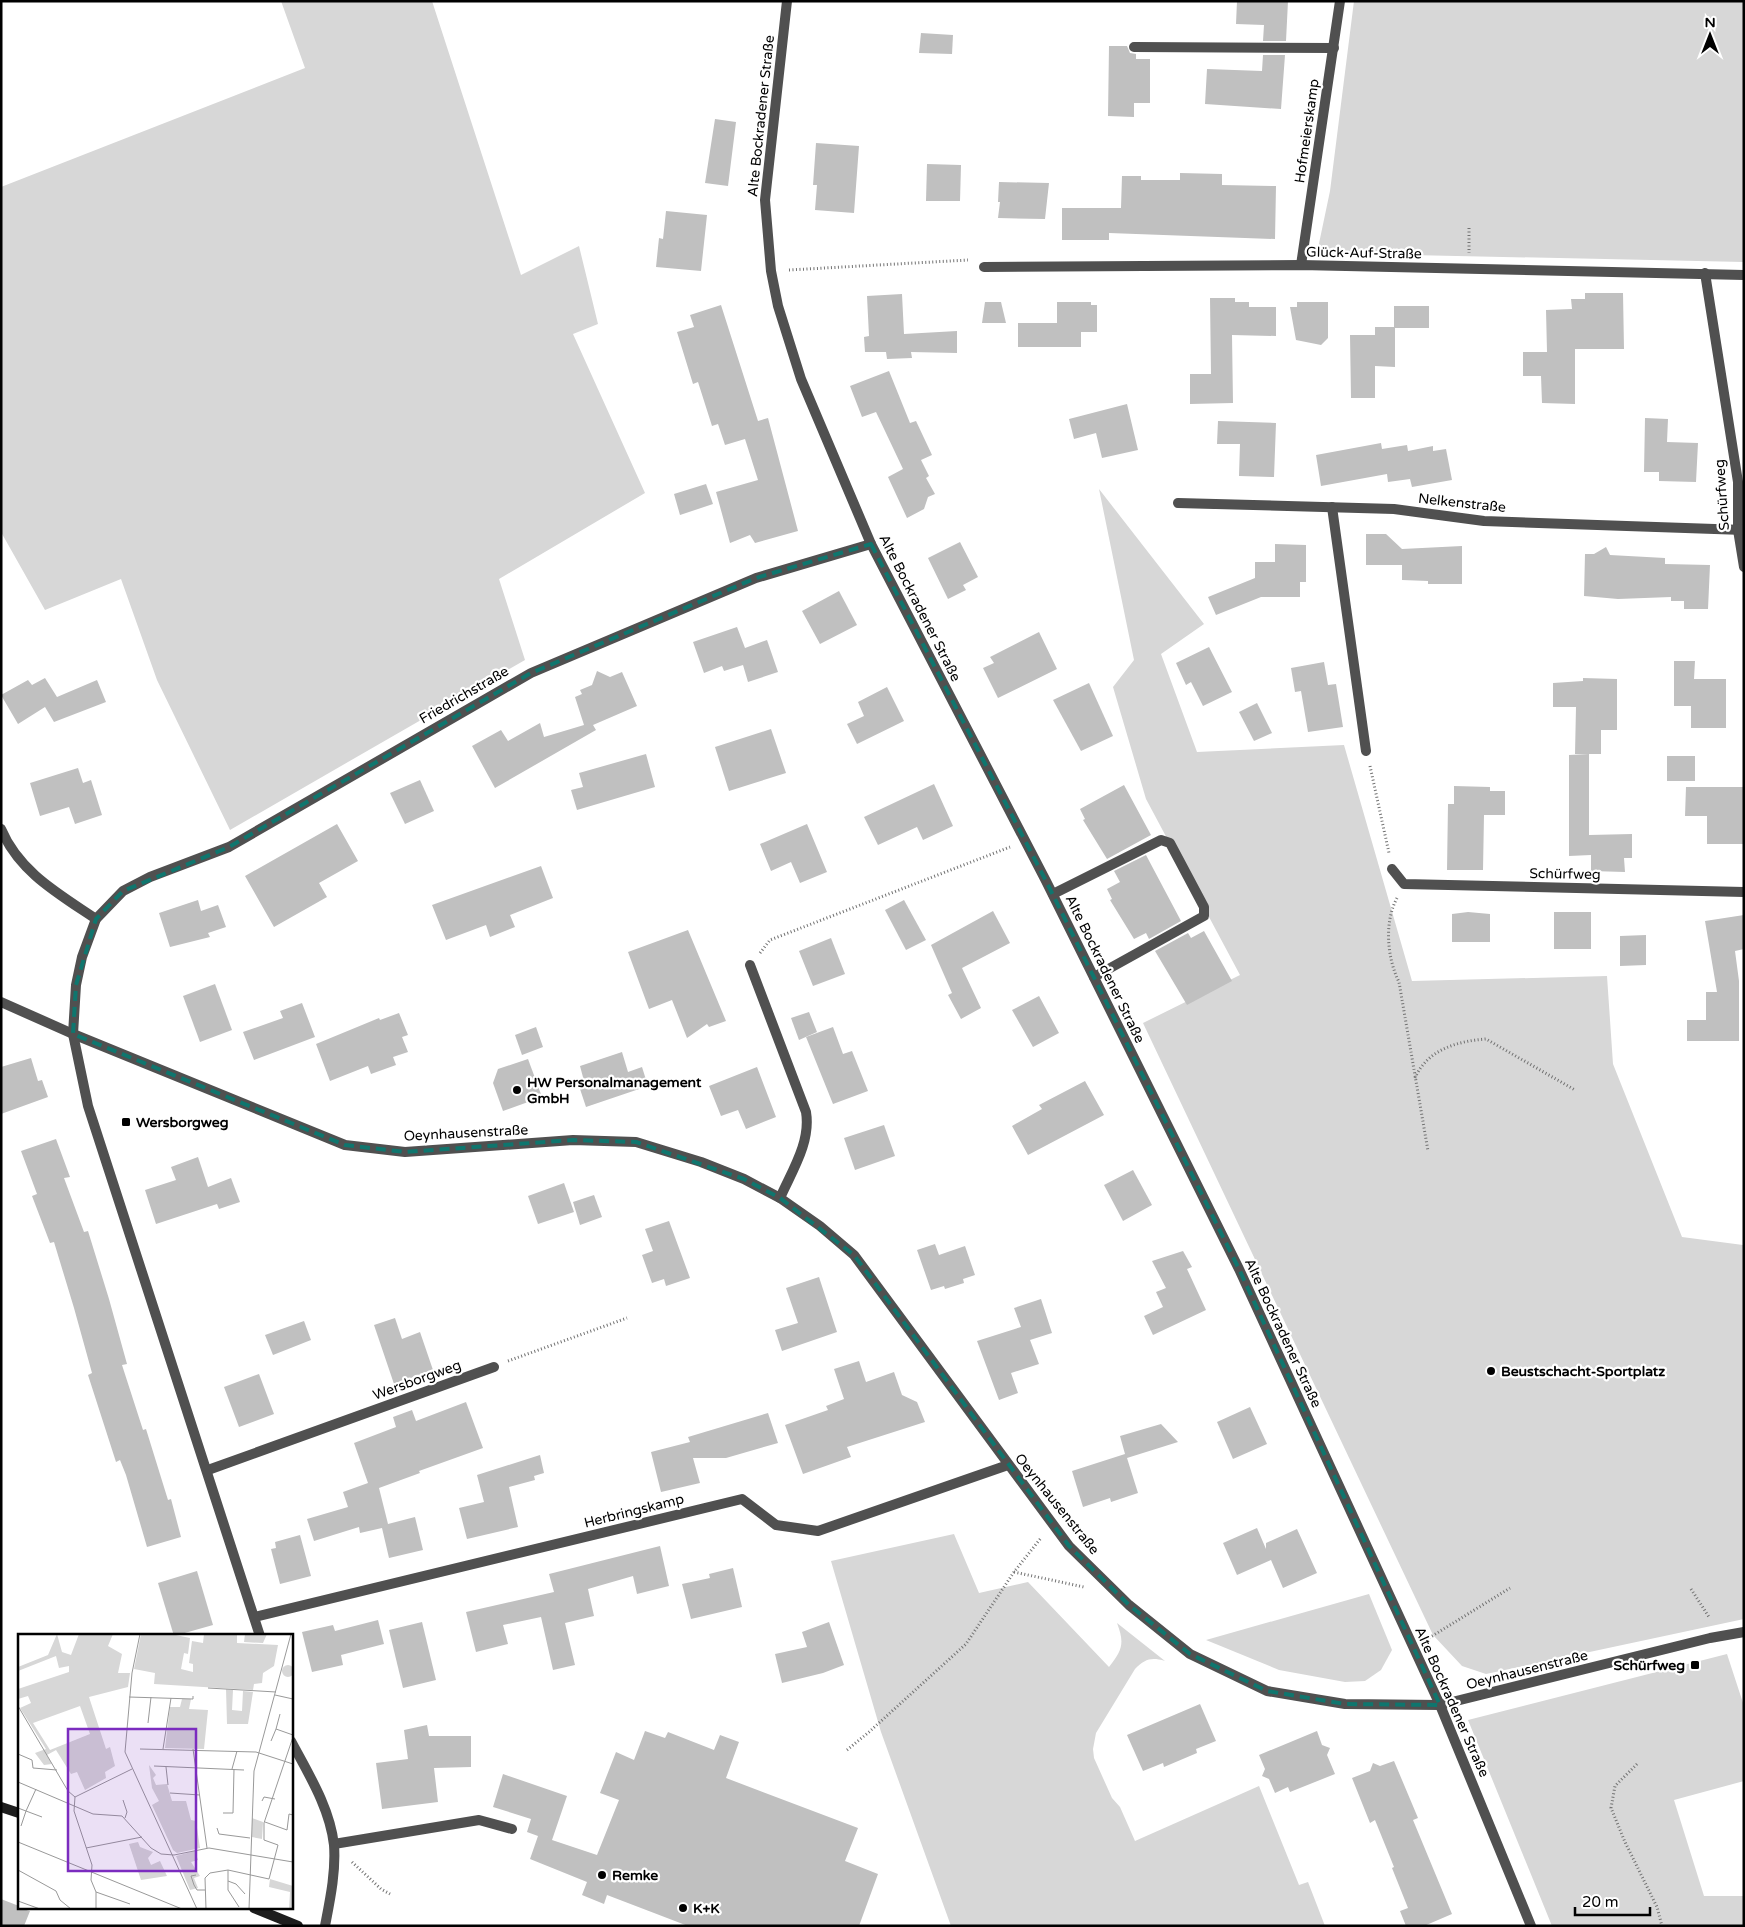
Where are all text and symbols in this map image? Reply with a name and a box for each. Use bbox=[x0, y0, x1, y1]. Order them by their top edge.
north arrow bbox=[1685, 10, 1735, 60]
text: N bbox=[1704, 14, 1716, 31]
street label: Alte Bockradener Straße bbox=[744, 34, 778, 198]
street label: Hofmeierskamp bbox=[1291, 77, 1323, 184]
street label: Glück-Auf-Straße bbox=[1306, 243, 1422, 263]
street label: Schürfweg bbox=[1711, 459, 1733, 531]
street label: Nelkenstraße bbox=[1417, 490, 1507, 516]
street label: Alte Bockradener Straße bbox=[876, 532, 965, 684]
street label: Friedrichstraße bbox=[416, 663, 512, 727]
street label: Schürfweg bbox=[1529, 865, 1601, 883]
street label: Alte Bockradener Straße bbox=[1062, 892, 1148, 1046]
place label: HW Personalmanagement GmbH bbox=[527, 1074, 702, 1107]
marker: HW Personalmanagement GmbH bbox=[511, 1084, 523, 1096]
place label: Wersborgweg bbox=[136, 1114, 229, 1131]
marker: Wersborgweg bbox=[120, 1116, 132, 1128]
street label: Oeynhausenstraße bbox=[403, 1121, 529, 1145]
street label: Alte Bockradener Straße bbox=[1241, 1256, 1325, 1410]
street label: Wersborgweg bbox=[371, 1356, 463, 1404]
place label: Beustschacht-Sportplatz bbox=[1501, 1363, 1665, 1380]
marker: Beustschacht-Sportplatz bbox=[1485, 1365, 1497, 1377]
street label: Oeynhausenstraße bbox=[1011, 1450, 1103, 1558]
street label: Herbringskamp bbox=[582, 1490, 686, 1532]
street label: Alte Bockradener Straße bbox=[1411, 1624, 1493, 1780]
inset map bbox=[18, 1634, 292, 1910]
street label: Oeynhausenstraße bbox=[1464, 1647, 1590, 1693]
place label: Schürfweg bbox=[1613, 1657, 1685, 1674]
marker: Schürfweg bbox=[1689, 1659, 1701, 1671]
place label: Remke bbox=[612, 1867, 658, 1884]
marker: Remke bbox=[596, 1869, 608, 1881]
scale bar bbox=[1575, 1884, 1650, 1916]
text: 20 m bbox=[1582, 1893, 1619, 1911]
place label: K+K bbox=[693, 1900, 720, 1917]
marker: K+K bbox=[677, 1902, 689, 1914]

